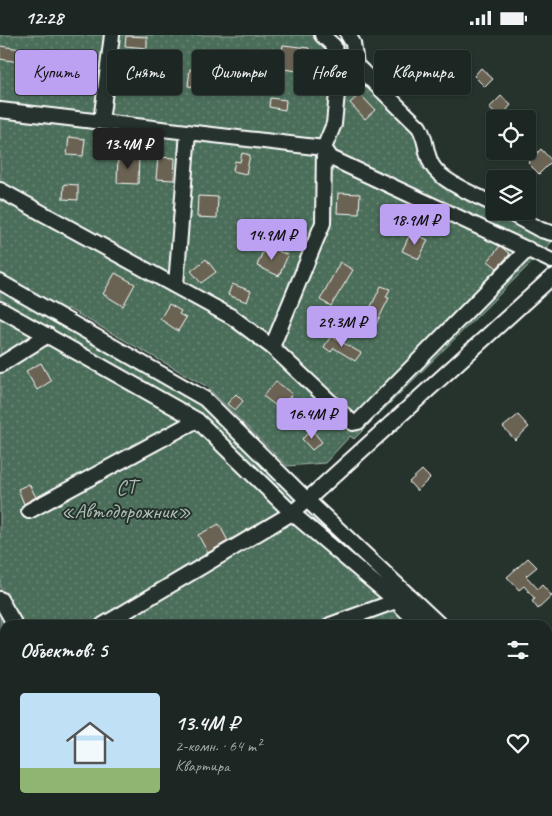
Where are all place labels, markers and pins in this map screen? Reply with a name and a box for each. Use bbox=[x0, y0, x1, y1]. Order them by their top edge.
pin: 13.4M ₽ bbox=[82, 127, 174, 170]
pin: 18.9M ₽ bbox=[369, 203, 461, 246]
pin: 14.9M ₽ bbox=[226, 219, 318, 261]
pin: 29.3M ₽ bbox=[296, 305, 388, 348]
pin: 16.4M ₽ bbox=[266, 397, 358, 440]

